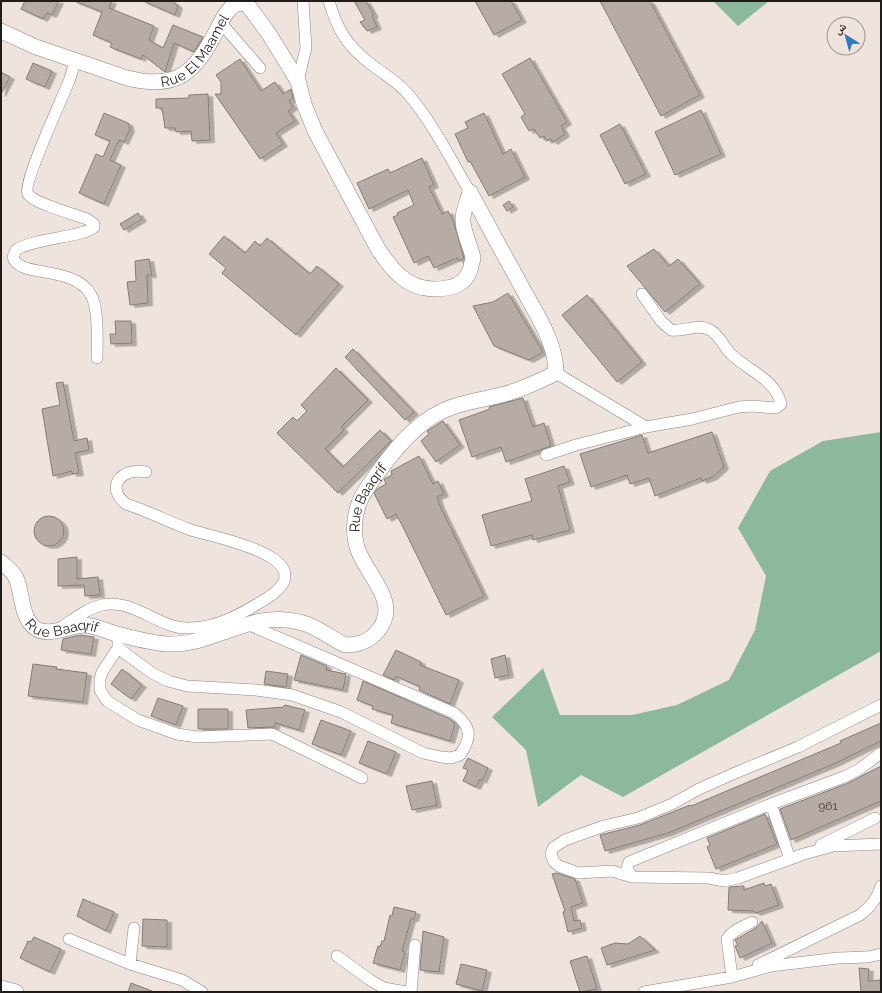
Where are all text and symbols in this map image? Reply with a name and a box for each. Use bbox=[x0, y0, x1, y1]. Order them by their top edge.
street label: Rue El Maamel bbox=[159, 11, 232, 90]
north arrow bbox=[826, 16, 866, 56]
text: ش bbox=[832, 20, 850, 38]
street label: Rue Baaqrif bbox=[346, 459, 391, 532]
street label: Rue Baaqrif bbox=[22, 616, 102, 640]
house number: 961 bbox=[818, 799, 838, 813]

